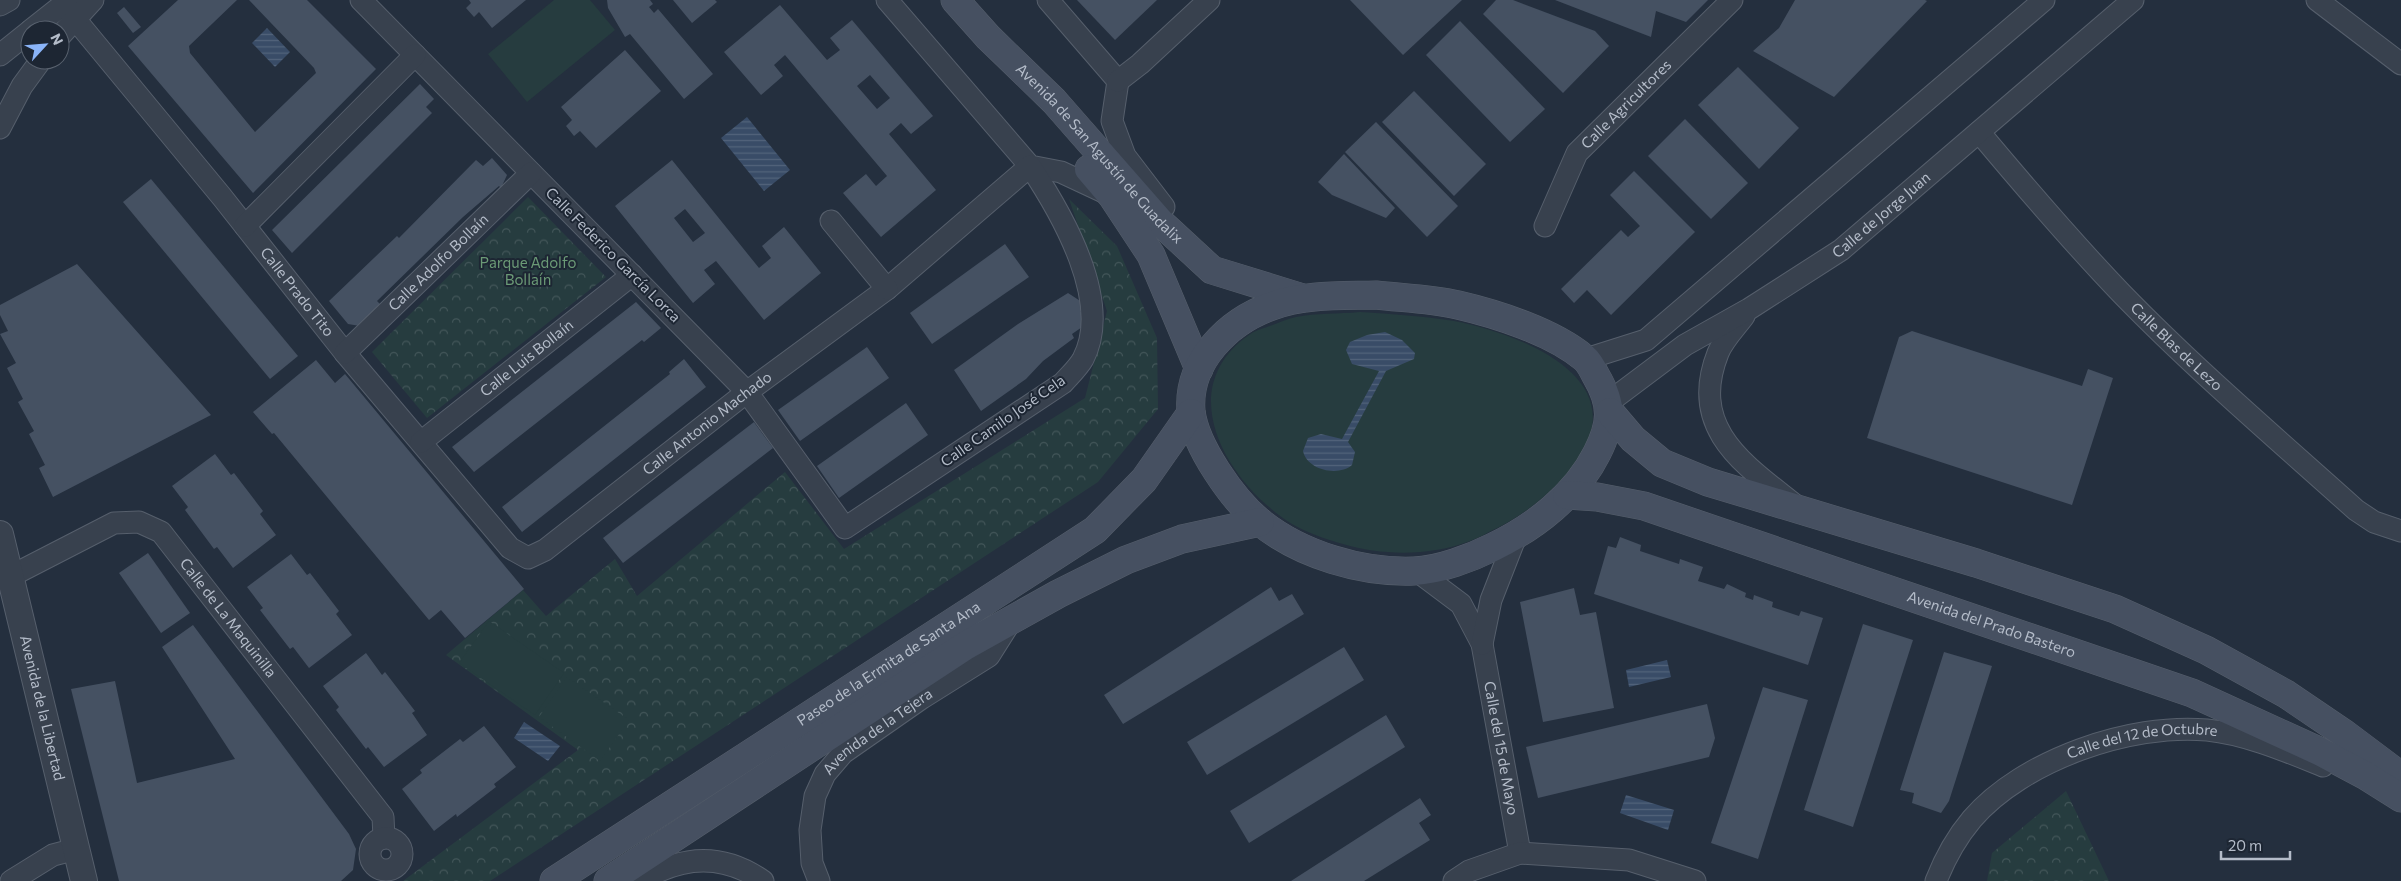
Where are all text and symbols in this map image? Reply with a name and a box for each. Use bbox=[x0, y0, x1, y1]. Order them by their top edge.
north arrow bbox=[20, 20, 70, 70]
text: N bbox=[47, 31, 67, 48]
street label: Calle Agricultores bbox=[1577, 55, 1675, 152]
street label: Avenida de San Agustín de Guadalix bbox=[1013, 59, 1187, 247]
street label: Calle de Jorge Juan bbox=[1829, 168, 1934, 261]
street label: Calle Federico García Lorca bbox=[542, 183, 685, 326]
street label: Calle Adolfo Bollaín bbox=[384, 209, 491, 314]
street label: Calle Prado Tito bbox=[257, 243, 339, 340]
park label: Parque Adolfo Bollaín bbox=[480, 253, 576, 288]
street label: Calle Blas de Lezo bbox=[2127, 298, 2227, 394]
street label: Calle Luis Bollaín bbox=[476, 315, 576, 400]
street label: Calle Antonio Machado bbox=[638, 367, 775, 478]
street label: Calle Camilo José Cela bbox=[937, 370, 1068, 470]
street label: Calle de La Maquinilla bbox=[177, 554, 281, 681]
street label: Avenida del Prado Bastero bbox=[1905, 587, 2078, 661]
street label: Paseo de la Ermita de Santa Ana bbox=[793, 597, 983, 729]
street label: Avenida de la Libertad bbox=[17, 633, 69, 782]
street label: Calle del 15 de Mayo bbox=[1481, 680, 1523, 816]
street label: Avenida de la Tejera bbox=[818, 684, 935, 778]
street label: Calle del 12 de Octubre bbox=[2064, 719, 2219, 762]
scale bar bbox=[2221, 828, 2290, 860]
text: 20 m bbox=[2228, 836, 2262, 854]

